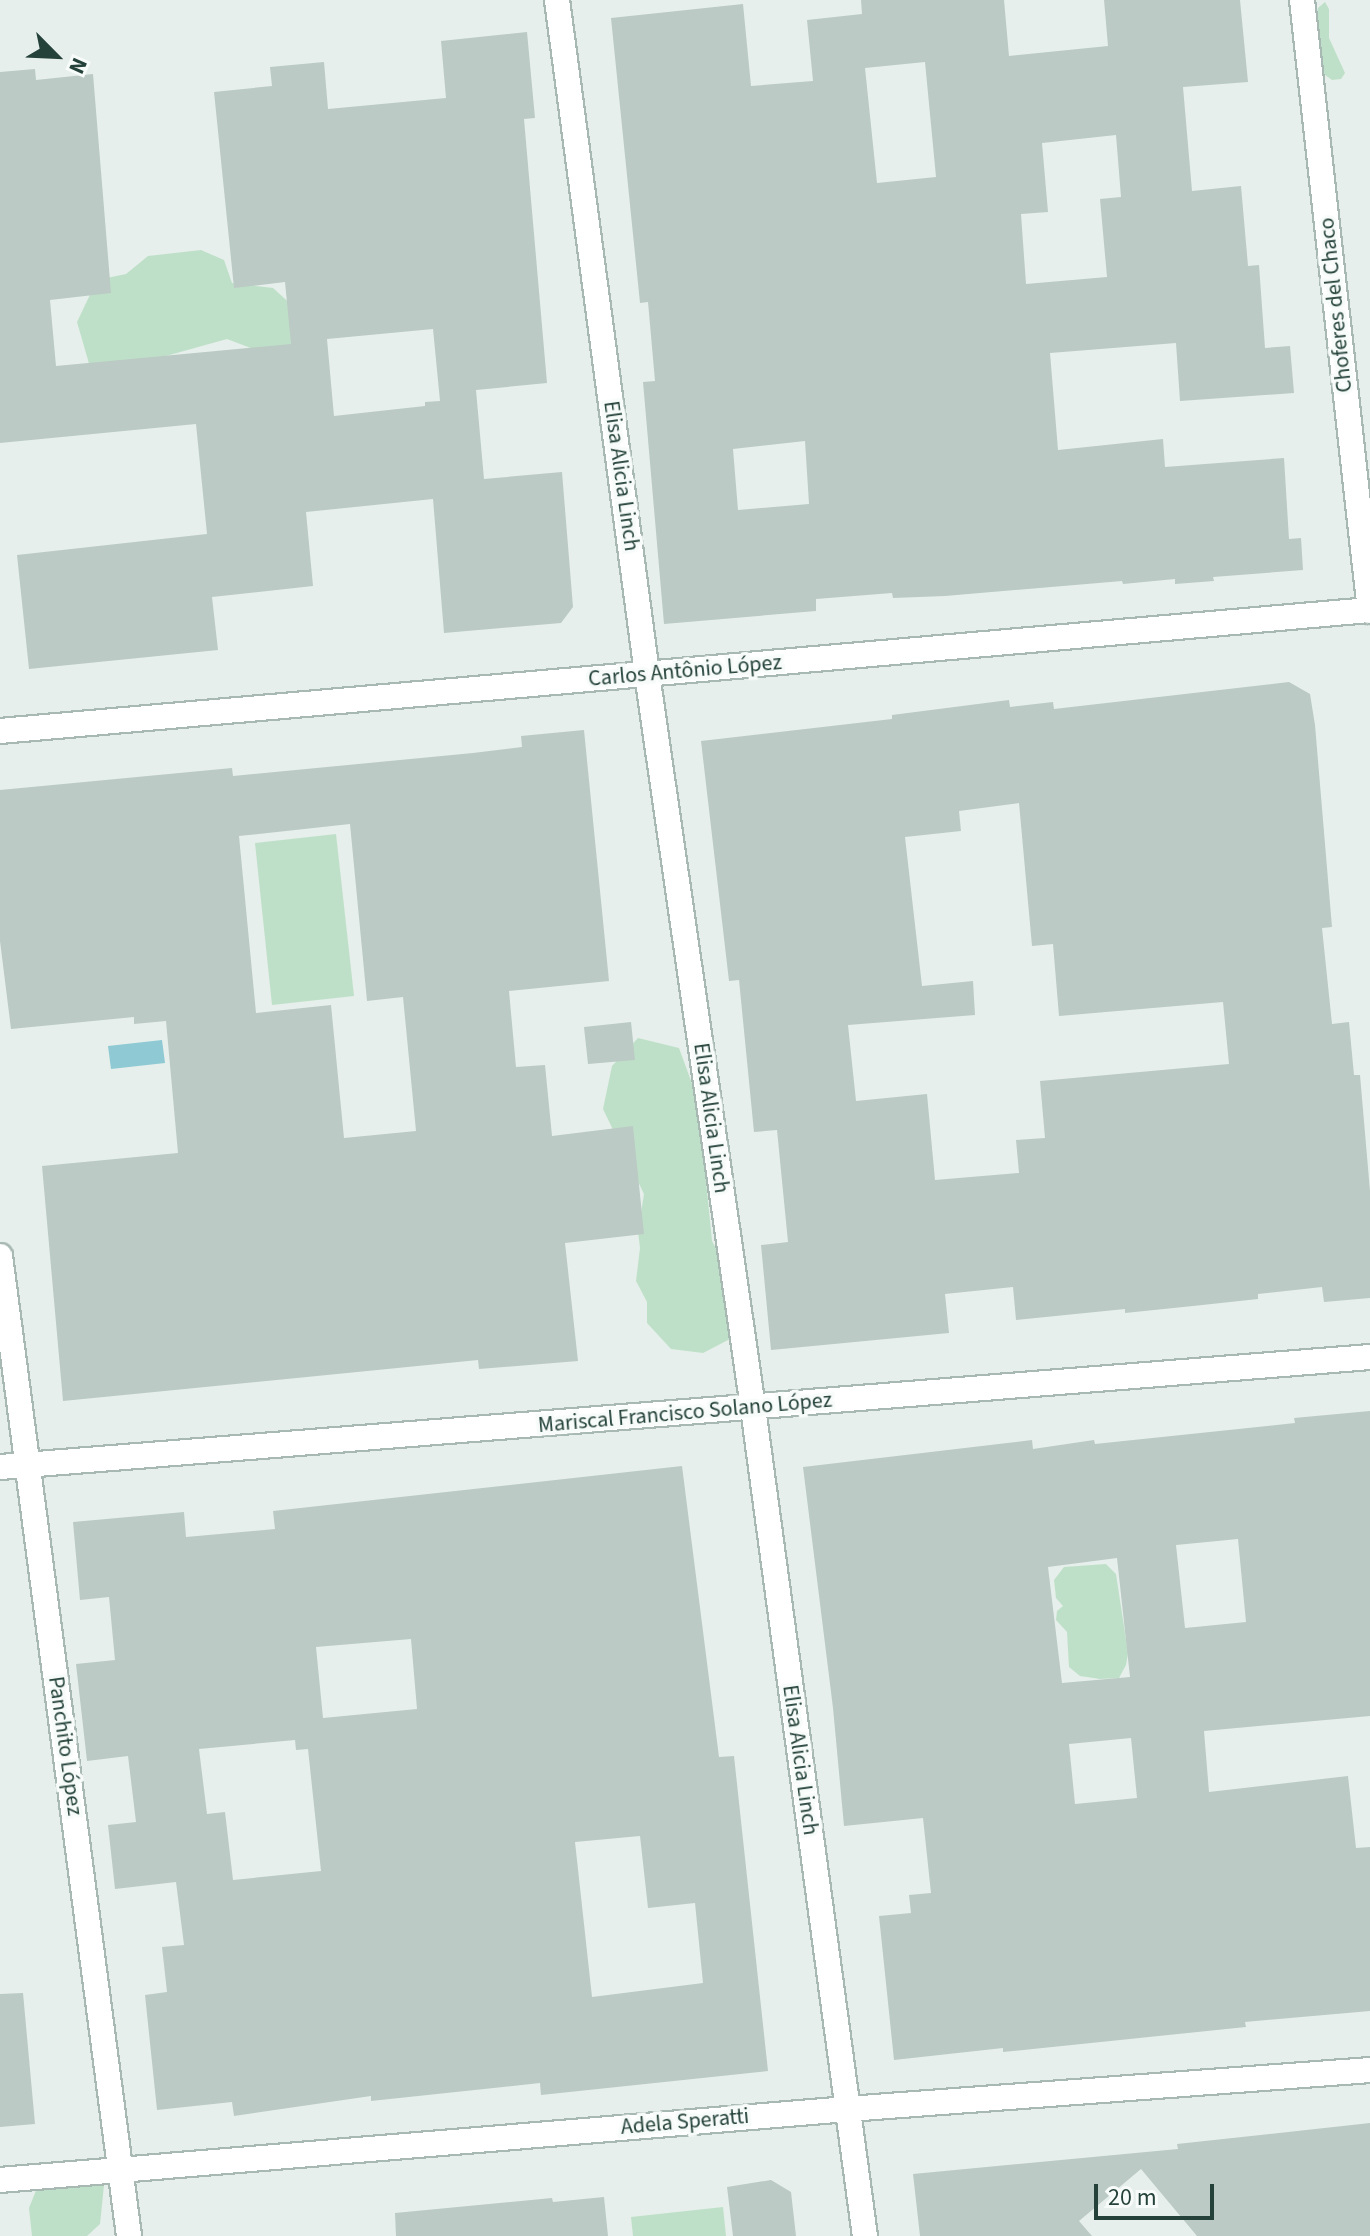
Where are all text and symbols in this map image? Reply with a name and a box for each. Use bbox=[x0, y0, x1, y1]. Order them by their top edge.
north arrow bbox=[16, 16, 96, 96]
text: N bbox=[60, 53, 96, 79]
street label: Choferes del Chaco bbox=[1314, 216, 1358, 394]
street label: Elisa Alicia Linch bbox=[597, 399, 645, 553]
street label: Carlos Antônio López bbox=[587, 649, 783, 693]
street label: Elisa Alicia Linch bbox=[687, 1041, 735, 1195]
street label: Mariscal Francisco Solano López bbox=[537, 1387, 833, 1439]
street label: Panchito López bbox=[42, 1675, 88, 1817]
street label: Elisa Alicia Linch bbox=[776, 1683, 824, 1837]
street label: Adela Speratti bbox=[620, 2103, 750, 2141]
scale bar bbox=[1098, 2168, 1218, 2218]
text: 20 m bbox=[1108, 2180, 1157, 2215]

